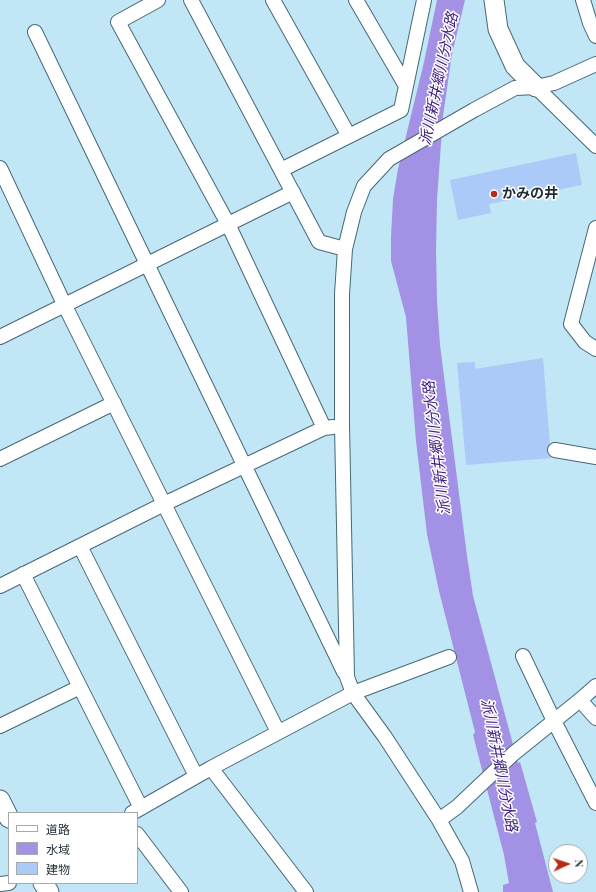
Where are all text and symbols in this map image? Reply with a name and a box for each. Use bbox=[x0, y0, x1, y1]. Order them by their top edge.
water label: 派川新井郷川分水路 bbox=[416, 11, 462, 147]
place label: かみの井 bbox=[502, 186, 558, 202]
marker: かみの井 bbox=[489, 189, 499, 199]
water label: 派川新井郷川分水路 bbox=[420, 380, 454, 516]
water label: 派川新井郷川分水路 bbox=[477, 697, 521, 833]
legend bbox=[8, 812, 138, 884]
text: 道路 bbox=[46, 821, 70, 837]
text: 水域 bbox=[46, 841, 70, 857]
north arrow bbox=[548, 844, 588, 884]
text: N bbox=[572, 859, 587, 868]
text: 建物 bbox=[46, 861, 70, 877]

